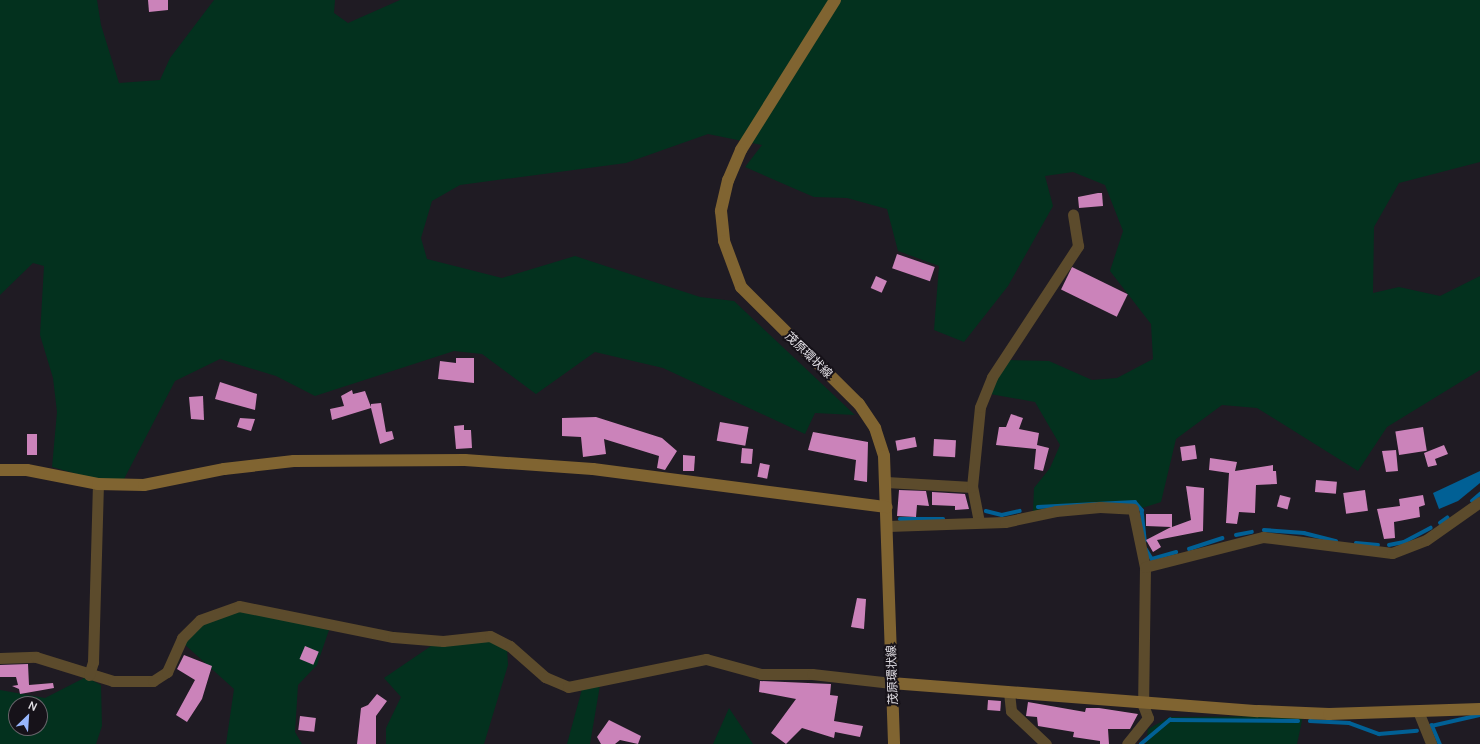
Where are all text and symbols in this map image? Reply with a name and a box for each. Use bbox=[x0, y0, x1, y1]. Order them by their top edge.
street label: 茂原環状線 bbox=[782, 329, 836, 381]
street label: 茂原環状線 bbox=[884, 645, 900, 705]
north arrow bbox=[8, 696, 48, 736]
text: N bbox=[26, 697, 40, 714]

